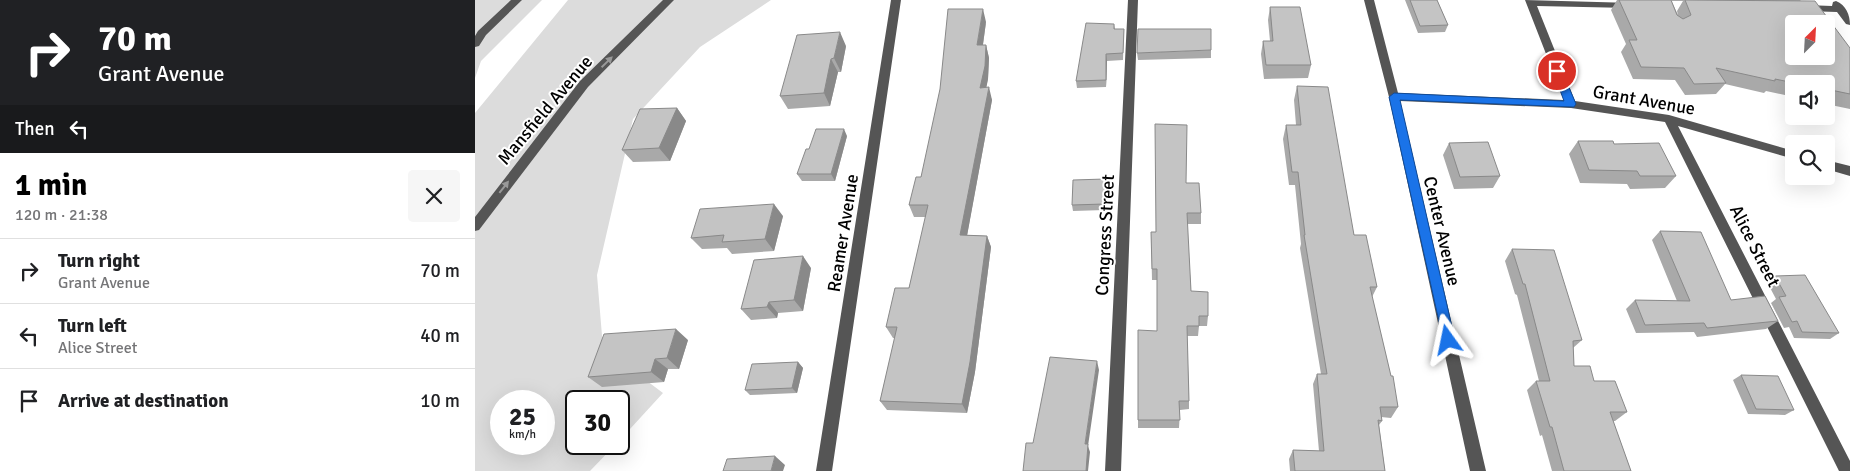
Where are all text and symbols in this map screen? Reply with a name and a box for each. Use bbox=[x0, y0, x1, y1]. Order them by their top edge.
north arrow bbox=[1785, 15, 1835, 65]
map controls bbox=[1785, 15, 1835, 185]
text: 70 m bbox=[98, 17, 172, 60]
icon: right bbox=[15, 20, 80, 85]
pin bbox=[1536, 50, 1578, 92]
street label: Mansfield Avenue bbox=[493, 51, 597, 169]
one-way arrow bbox=[601, 56, 613, 68]
icon: arrive bbox=[1543, 57, 1571, 85]
text: Grant Avenue bbox=[98, 60, 225, 87]
button: sound bbox=[1785, 75, 1835, 125]
street label: Grant Avenue bbox=[1591, 80, 1697, 120]
icon: left bbox=[65, 115, 93, 143]
text: Then bbox=[15, 117, 55, 141]
button: search bbox=[1785, 135, 1835, 185]
text: 1 min bbox=[15, 167, 87, 204]
button: close bbox=[408, 170, 460, 222]
street label: Reamer Avenue bbox=[823, 173, 863, 293]
street label: Congress Street bbox=[1091, 174, 1119, 296]
street label: Center Avenue bbox=[1419, 174, 1465, 288]
one-way arrow bbox=[498, 181, 509, 194]
street label: Alice Street bbox=[1725, 201, 1785, 291]
text: 120 m · 21:38 bbox=[15, 205, 108, 225]
text: Turn right bbox=[58, 249, 140, 273]
icon: right bbox=[15, 257, 43, 285]
text: 70 m bbox=[420, 259, 460, 283]
text: Grant Avenue bbox=[58, 273, 150, 293]
position arrow bbox=[1421, 313, 1473, 365]
text: Turn left bbox=[58, 314, 127, 338]
icon: left bbox=[15, 322, 43, 350]
text: 40 m bbox=[420, 324, 460, 348]
text: Alice Street bbox=[58, 338, 137, 358]
icon: arrive bbox=[15, 387, 43, 415]
text: Arrive at destination bbox=[58, 389, 229, 413]
text: 10 m bbox=[420, 389, 460, 413]
speed limit sign: 30 bbox=[565, 390, 630, 455]
text: 25 bbox=[509, 401, 536, 432]
text: km/h bbox=[509, 427, 536, 442]

